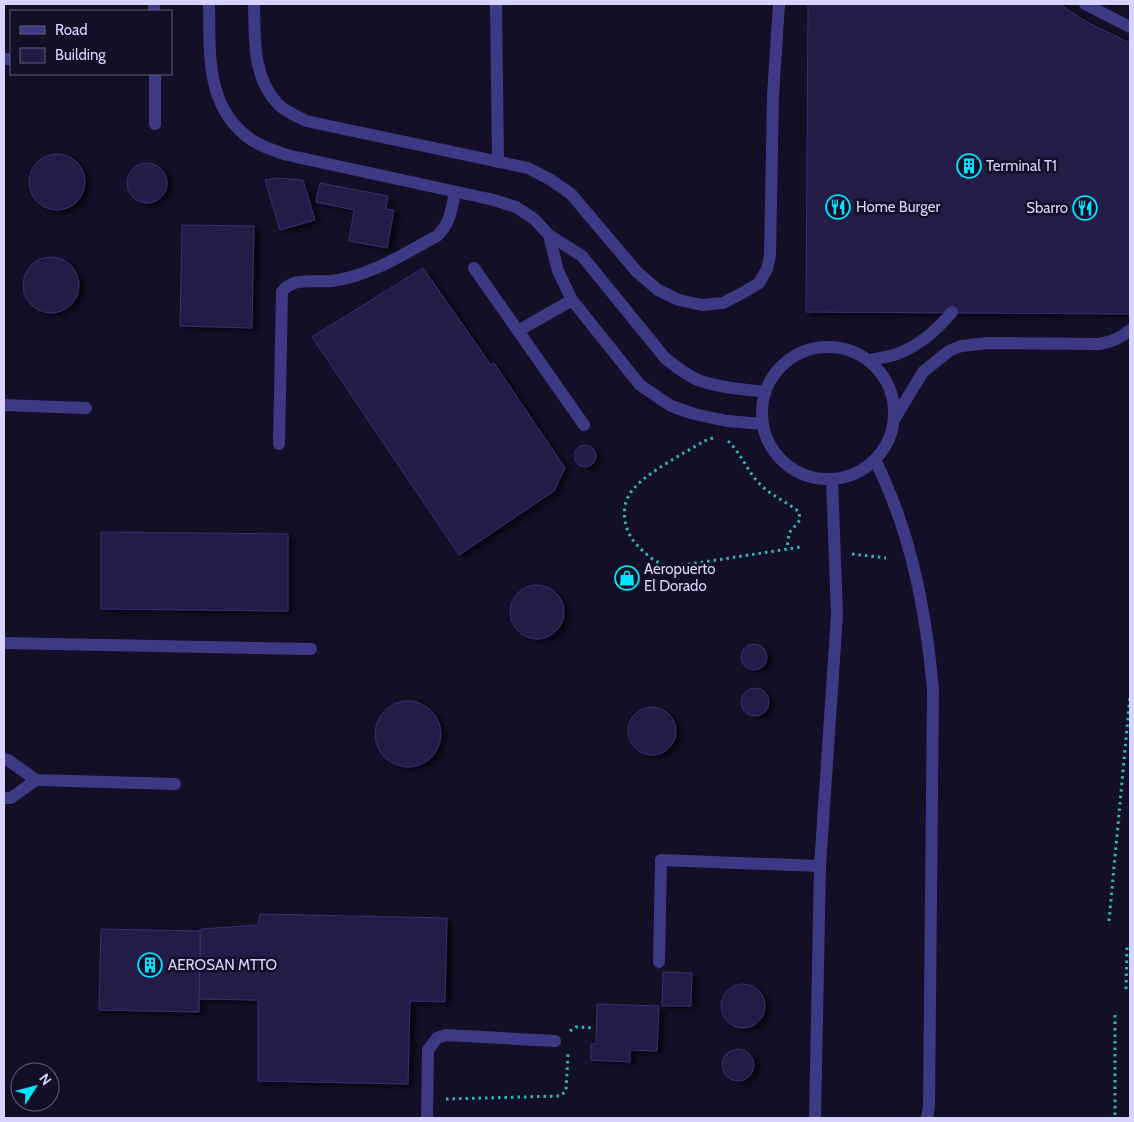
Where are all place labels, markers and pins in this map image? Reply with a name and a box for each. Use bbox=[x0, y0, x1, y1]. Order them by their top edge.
building icon: Terminal T1 bbox=[956, 153, 982, 179]
place label: Terminal T1 bbox=[986, 157, 1057, 175]
restaurant icon: Home Burger bbox=[825, 194, 851, 220]
restaurant icon: Sbarro bbox=[1072, 195, 1098, 221]
place label: Home Burger bbox=[856, 198, 940, 216]
place label: Sbarro bbox=[1026, 199, 1068, 217]
place label: Aeropuerto El Dorado bbox=[644, 560, 715, 595]
shop icon: Aeropuerto El Dorado bbox=[614, 565, 640, 591]
building icon: AEROSAN MTTO bbox=[137, 952, 163, 978]
place label: AEROSAN MTTO bbox=[168, 956, 277, 974]

